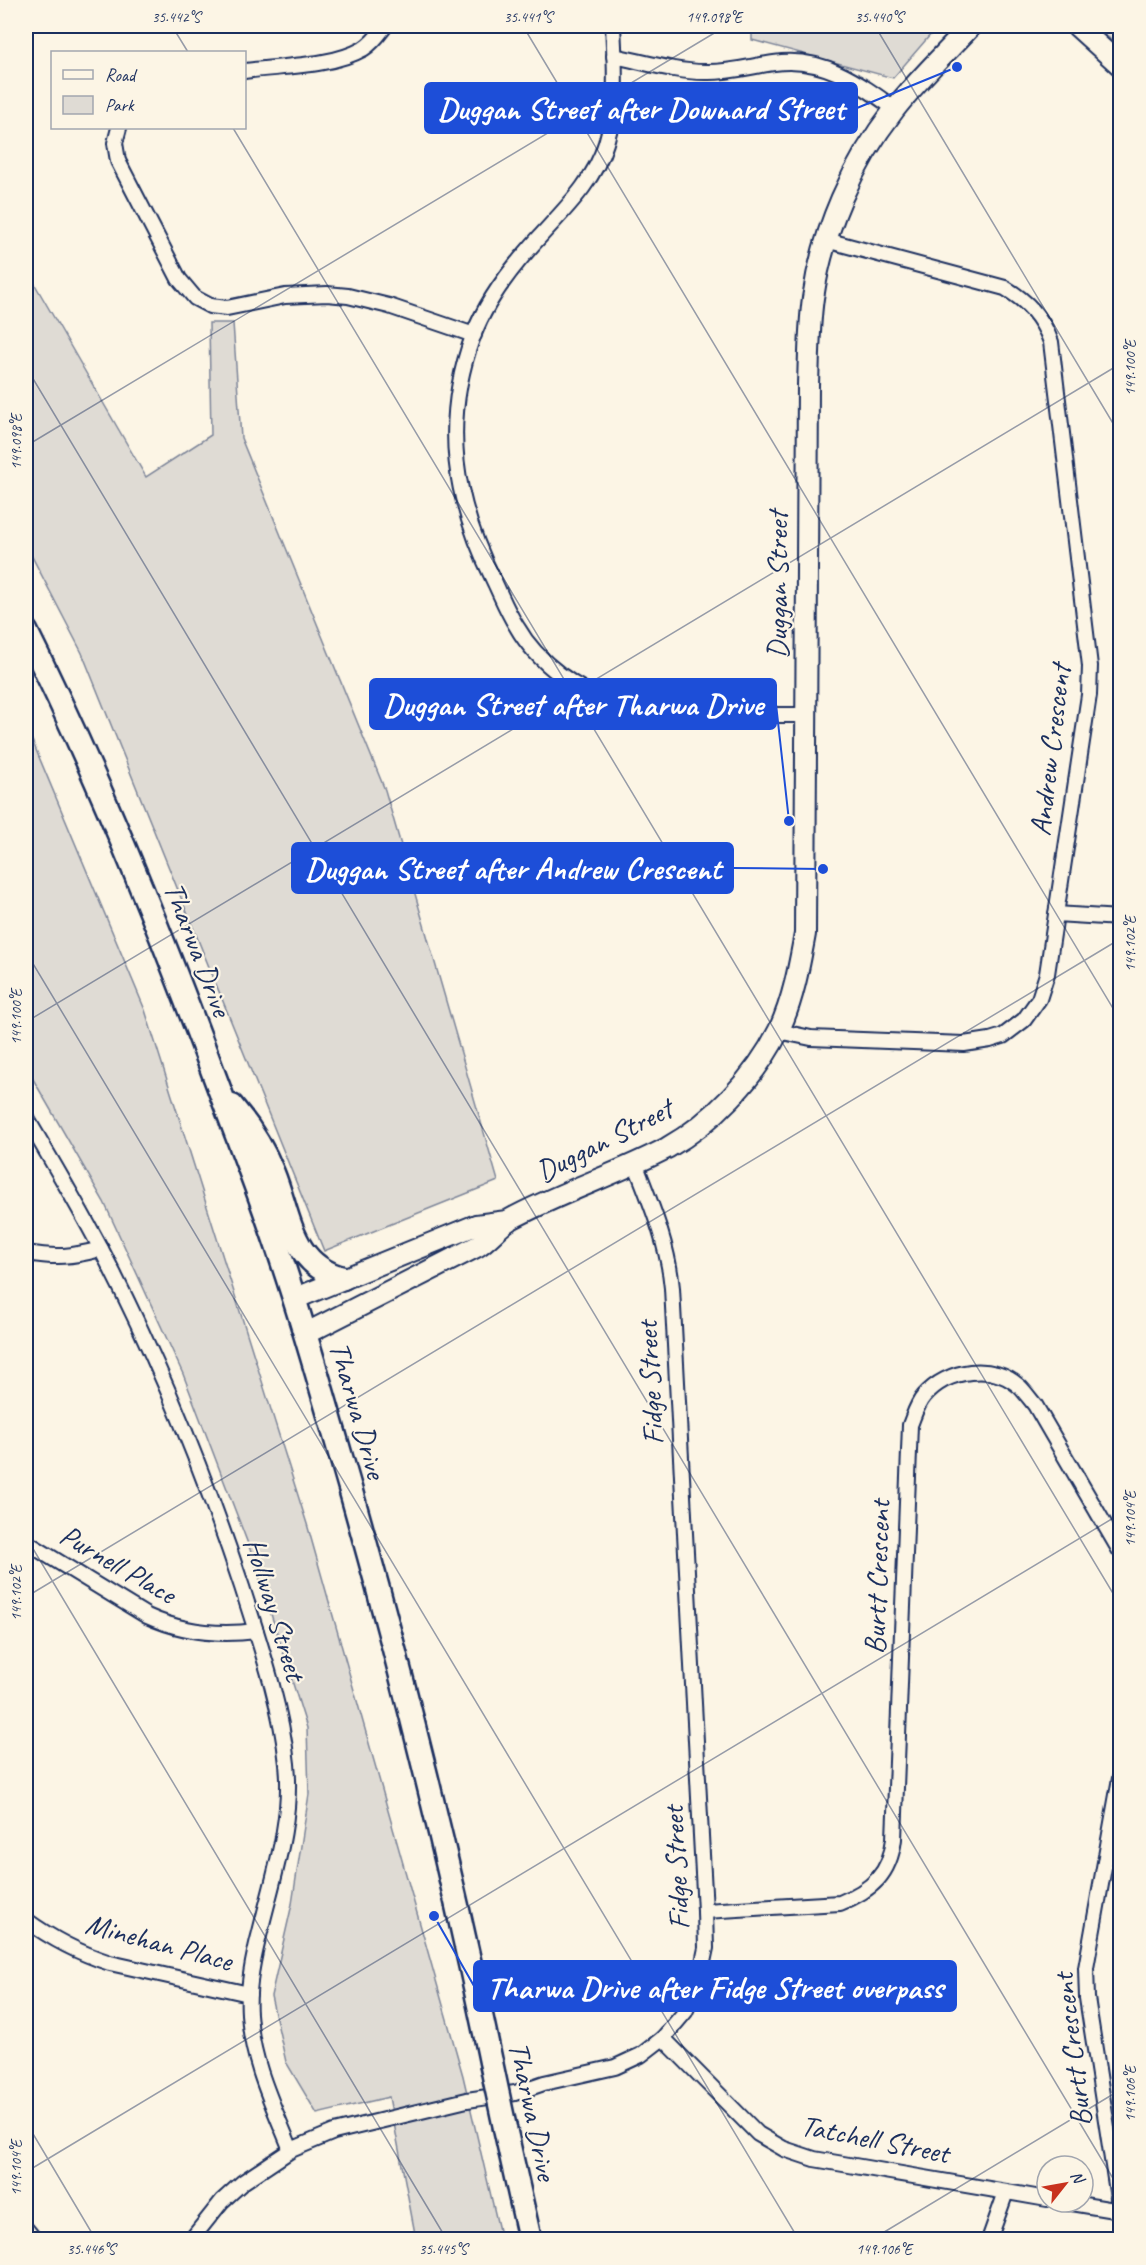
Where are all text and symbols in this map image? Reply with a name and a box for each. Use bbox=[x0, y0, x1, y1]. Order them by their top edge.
text: 35.442°S bbox=[152, 8, 203, 27]
text: 35.441°S bbox=[504, 8, 555, 27]
text: 149.098°E bbox=[686, 8, 744, 27]
text: 35.440°S bbox=[855, 8, 906, 27]
legend bbox=[51, 51, 246, 129]
text: Road bbox=[105, 64, 138, 86]
callout: Duggan Street after Downard Street bbox=[425, 83, 857, 133]
text: Duggan Street after Downard Street bbox=[438, 88, 848, 129]
text: Park bbox=[105, 94, 135, 116]
text: 149.100°E bbox=[1121, 338, 1140, 396]
text: 149.098°E bbox=[7, 412, 26, 470]
street label: Duggan Street bbox=[758, 507, 796, 659]
street label: Andrew Crescent bbox=[1021, 658, 1080, 838]
callout: Duggan Street after Tharwa Drive bbox=[370, 679, 776, 729]
text: Duggan Street after Tharwa Drive bbox=[383, 684, 766, 725]
callout: Duggan Street after Andrew Crescent bbox=[292, 843, 733, 893]
text: Duggan Street after Andrew Crescent bbox=[305, 848, 724, 889]
street label: Tharwa Drive bbox=[155, 877, 242, 1024]
text: 149.102°E bbox=[1121, 914, 1140, 972]
text: 149.100°E bbox=[7, 987, 26, 1045]
street label: Duggan Street bbox=[529, 1088, 682, 1190]
street label: Fidge Street bbox=[628, 1317, 672, 1446]
street label: Tharwa Drive bbox=[320, 1337, 396, 1485]
text: 149.104°E bbox=[1121, 1489, 1140, 1547]
street label: Burtt Crescent bbox=[855, 1496, 899, 1655]
street label: Purnell Place bbox=[53, 1516, 185, 1614]
street label: Hollway Street bbox=[235, 1533, 316, 1688]
text: 149.102°E bbox=[7, 1563, 26, 1621]
street label: Fidge Street bbox=[654, 1802, 698, 1931]
street label: Minehan Place bbox=[82, 1904, 239, 1980]
callout: Tharwa Drive after Fidge Street overpass bbox=[474, 1961, 956, 2011]
text: Tharwa Drive after Fidge Street overpass bbox=[487, 1967, 946, 2008]
street label: Burtt Crescent bbox=[1043, 1968, 1100, 2129]
street label: Tharwa Drive bbox=[500, 2038, 567, 2186]
text: 149.106°E bbox=[1121, 2064, 1140, 2122]
street label: Tatchell Street bbox=[798, 2106, 955, 2173]
text: 149.104°E bbox=[7, 2138, 26, 2196]
north arrow bbox=[1035, 2154, 1095, 2214]
text: N bbox=[1066, 2167, 1090, 2189]
text: 35.446°S bbox=[67, 2240, 118, 2259]
text: 35.445°S bbox=[419, 2240, 470, 2259]
text: 149.106°E bbox=[856, 2240, 914, 2259]

